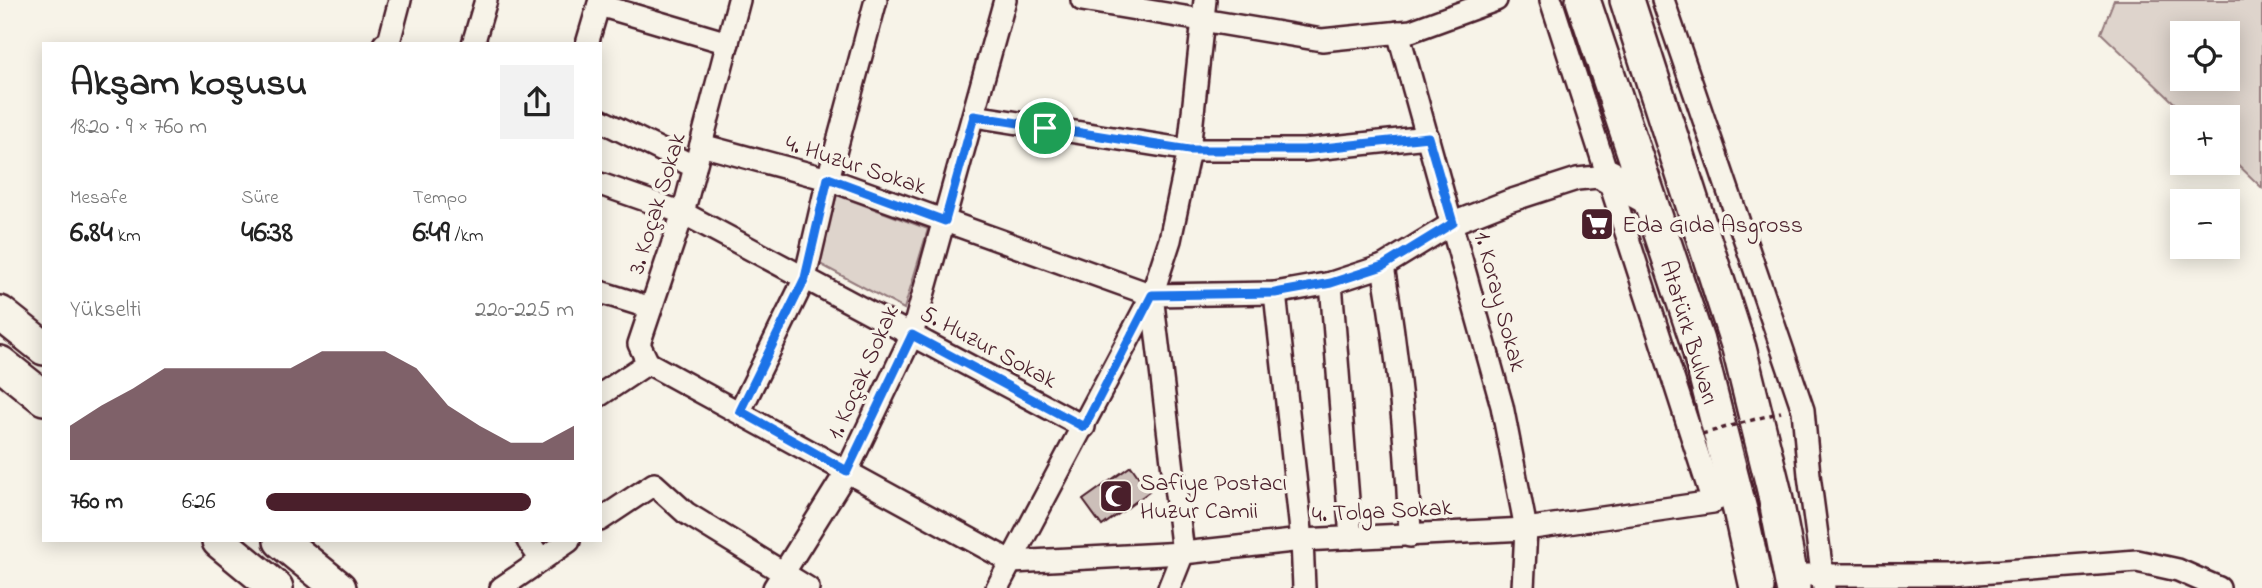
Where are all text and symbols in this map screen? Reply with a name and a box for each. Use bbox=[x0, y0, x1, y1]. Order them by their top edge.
map controls bbox=[2170, 21, 2240, 259]
button: locate bbox=[2170, 21, 2240, 91]
text: Akşam koşusu bbox=[70, 57, 307, 113]
button: share bbox=[500, 65, 574, 139]
pin bbox=[1015, 98, 1075, 158]
button: + bbox=[2170, 105, 2240, 175]
icon: arrive bbox=[1026, 109, 1064, 147]
text: 18:20 · 9 × 760 m bbox=[70, 111, 207, 144]
street label: 4. Huzur Sokak bbox=[780, 127, 931, 206]
street label: 3. Koçak Sokak bbox=[620, 128, 697, 279]
text: Mesafe bbox=[70, 185, 127, 212]
text: Süre bbox=[241, 185, 279, 212]
text: Tempo bbox=[413, 185, 467, 212]
button: − bbox=[2170, 189, 2240, 259]
supermarket icon: Eda Gıda Asgross bbox=[1578, 205, 1616, 243]
place label: Eda Gıda Asgross bbox=[1622, 209, 1803, 244]
text: 6.84 bbox=[70, 212, 113, 256]
text: 46:38 bbox=[241, 212, 293, 256]
text: 6:49 bbox=[413, 212, 450, 256]
text: km bbox=[113, 223, 141, 250]
text: /km bbox=[450, 223, 484, 250]
street label: 1. Koray Sokak bbox=[1462, 228, 1534, 376]
street label: Atatürk Bulvarı bbox=[1649, 256, 1726, 409]
text: Yükselti bbox=[70, 294, 141, 327]
text: 220–225 m bbox=[475, 294, 574, 327]
street label: 5. Huzur Sokak bbox=[913, 297, 1063, 399]
street label: 1. Koçak Sokak bbox=[819, 300, 910, 446]
place label: Safiye Postacı Huzur Camii bbox=[1140, 467, 1287, 530]
mosque icon: Safiye Postacı Huzur Camii bbox=[1097, 477, 1135, 515]
text: 760 m bbox=[70, 486, 123, 519]
text: 6:26 bbox=[182, 486, 216, 519]
street label: 4. Tolga Sokak bbox=[1311, 491, 1454, 534]

